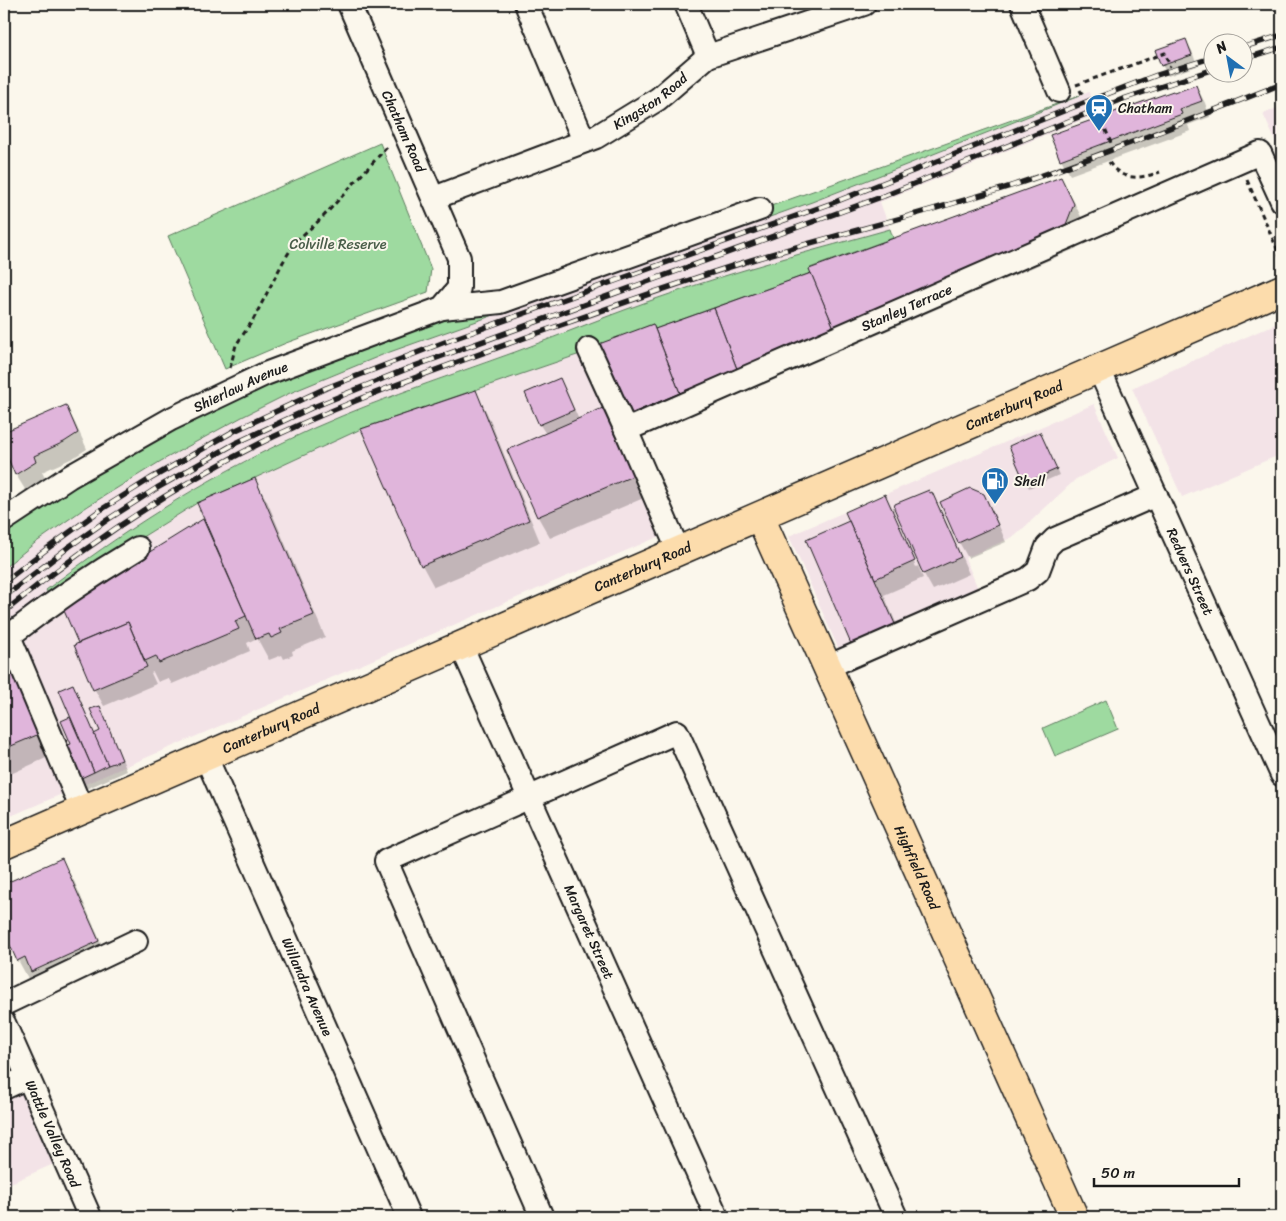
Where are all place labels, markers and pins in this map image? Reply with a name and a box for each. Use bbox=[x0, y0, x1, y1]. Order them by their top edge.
station icon: Chatham bbox=[1084, 93, 1114, 132]
place label: Chatham bbox=[1118, 96, 1173, 121]
fuel station icon: Shell bbox=[980, 466, 1010, 505]
place label: Shell bbox=[1014, 469, 1046, 494]

